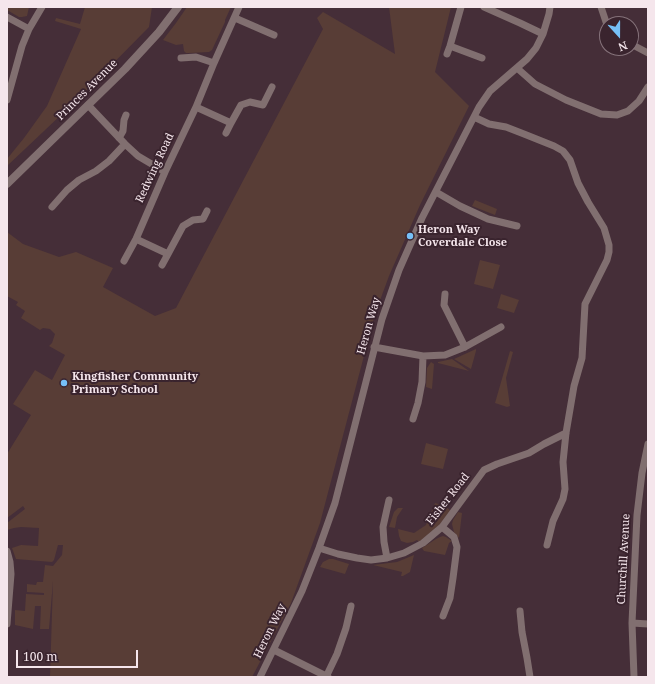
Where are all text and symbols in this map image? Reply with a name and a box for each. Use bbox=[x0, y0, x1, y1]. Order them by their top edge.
north arrow bbox=[599, 16, 639, 56]
text: N bbox=[616, 38, 630, 55]
street label: Princes Avenue bbox=[54, 57, 120, 123]
street label: Redwing Road bbox=[133, 131, 177, 205]
place label: Heron Way Coverdale Close bbox=[418, 223, 507, 249]
marker: Heron Way Coverdale Close bbox=[405, 231, 415, 241]
street label: Heron Way bbox=[355, 296, 383, 356]
place label: Kingfisher Community Primary School bbox=[72, 370, 198, 396]
marker: Kingfisher Community Primary School bbox=[59, 378, 69, 388]
street label: Fisher Road bbox=[424, 470, 472, 528]
street label: Churchill Avenue bbox=[615, 513, 633, 605]
street label: Heron Way bbox=[251, 602, 289, 660]
scale bar bbox=[18, 642, 140, 668]
text: 100 m bbox=[23, 648, 58, 665]

